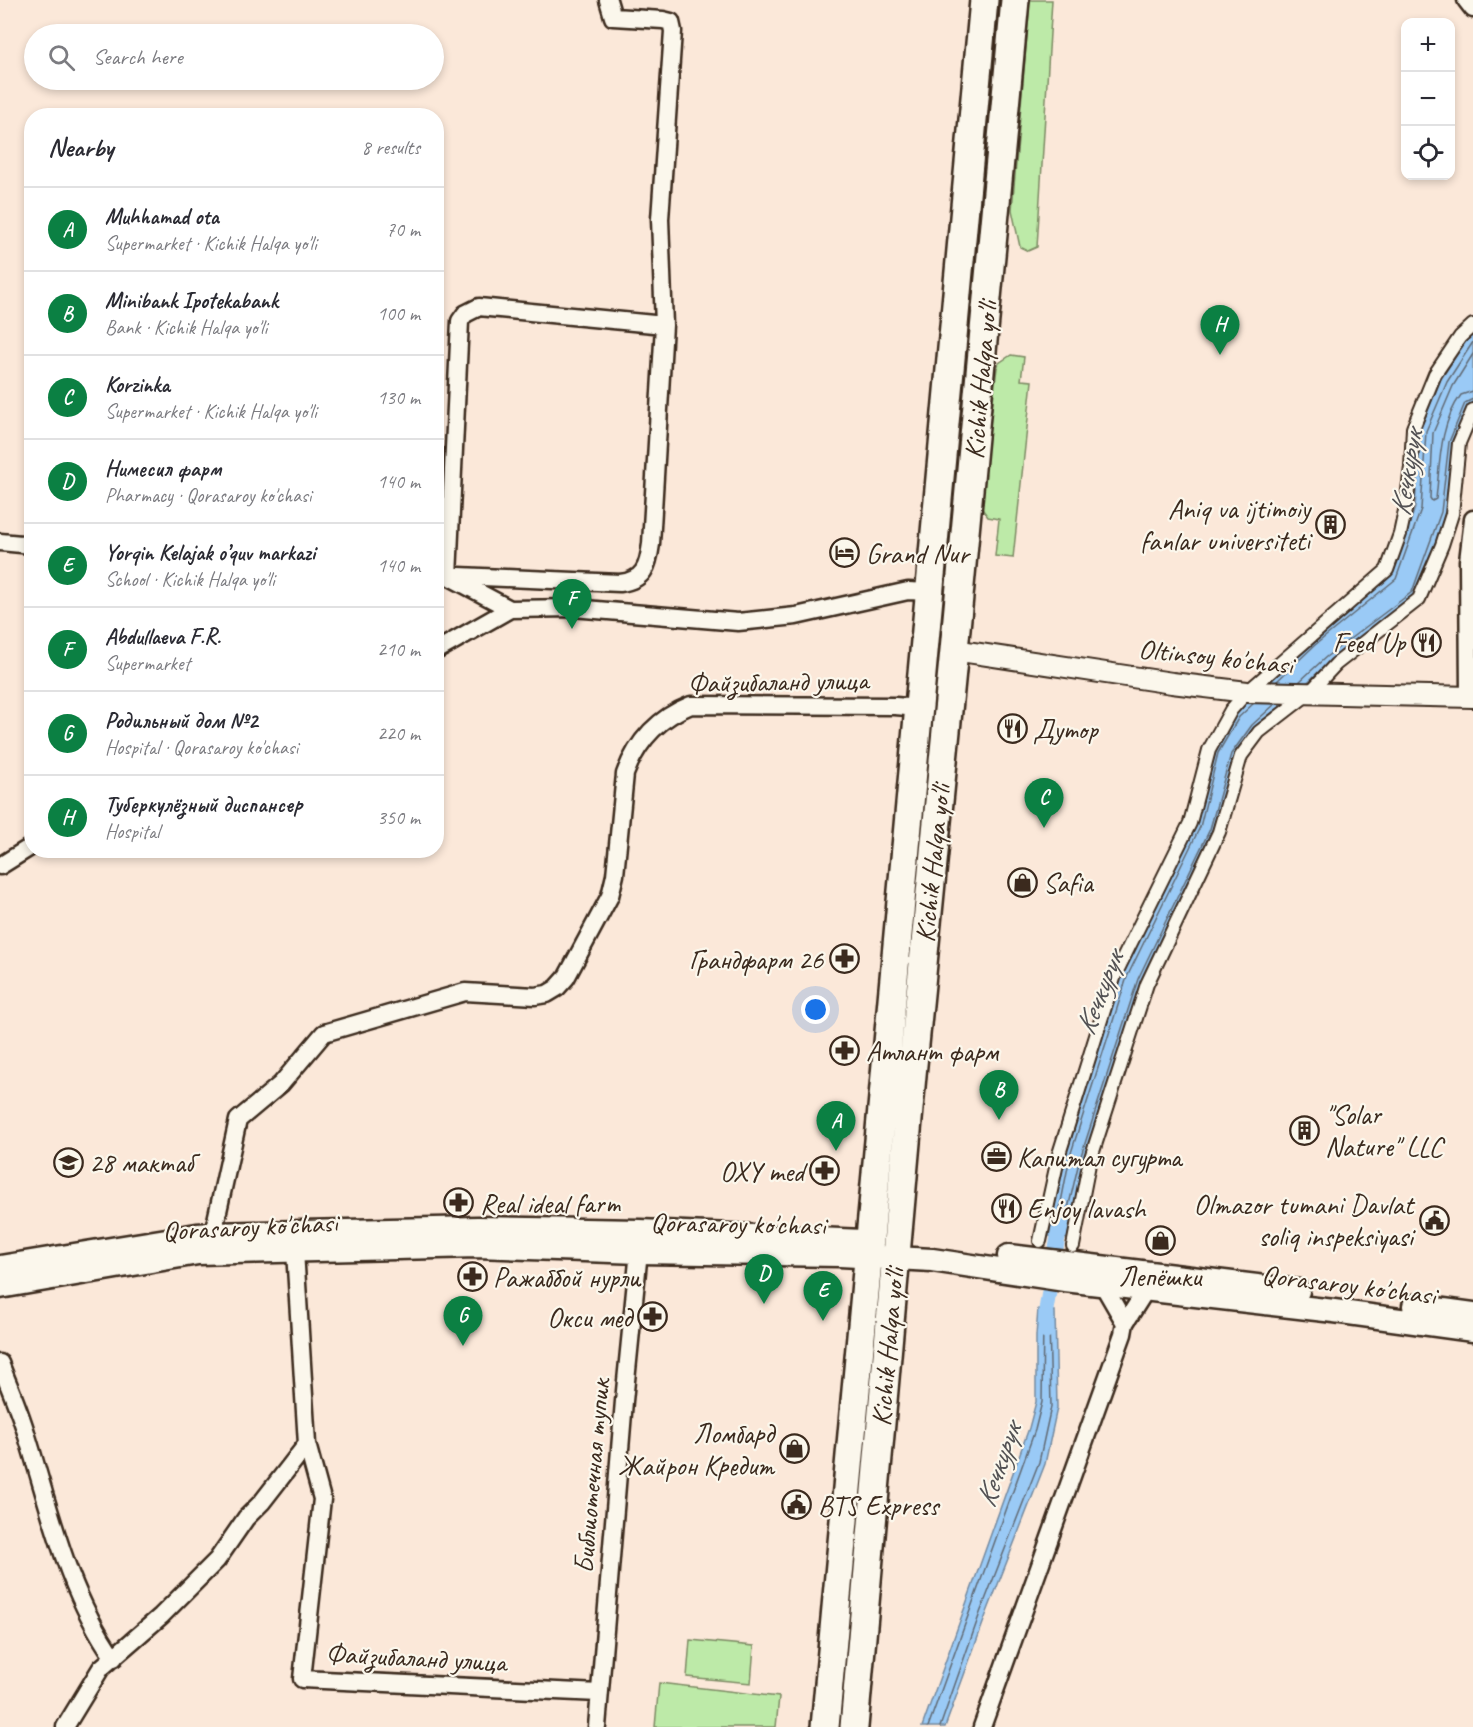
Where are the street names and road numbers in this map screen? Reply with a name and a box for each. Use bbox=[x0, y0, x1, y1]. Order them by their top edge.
street label: Kichik Halqa yo'li bbox=[956, 296, 1005, 461]
street label: Oltinsoy ko'chasi bbox=[1137, 631, 1299, 682]
street label: Файзибаланд улица bbox=[687, 662, 871, 702]
street label: Kichik Halqa yo'li bbox=[907, 779, 959, 944]
street label: Qorasaroy ko'chasi bbox=[162, 1204, 342, 1249]
street label: Qorasaroy ko'chasi bbox=[650, 1204, 830, 1243]
street label: Qorasaroy ko'chasi bbox=[1260, 1256, 1442, 1313]
street label: Kichik Halqa yo'li bbox=[863, 1263, 912, 1428]
street label: Библиотечная тупик bbox=[566, 1375, 618, 1575]
street label: Файзибаланд улица bbox=[325, 1635, 510, 1681]

